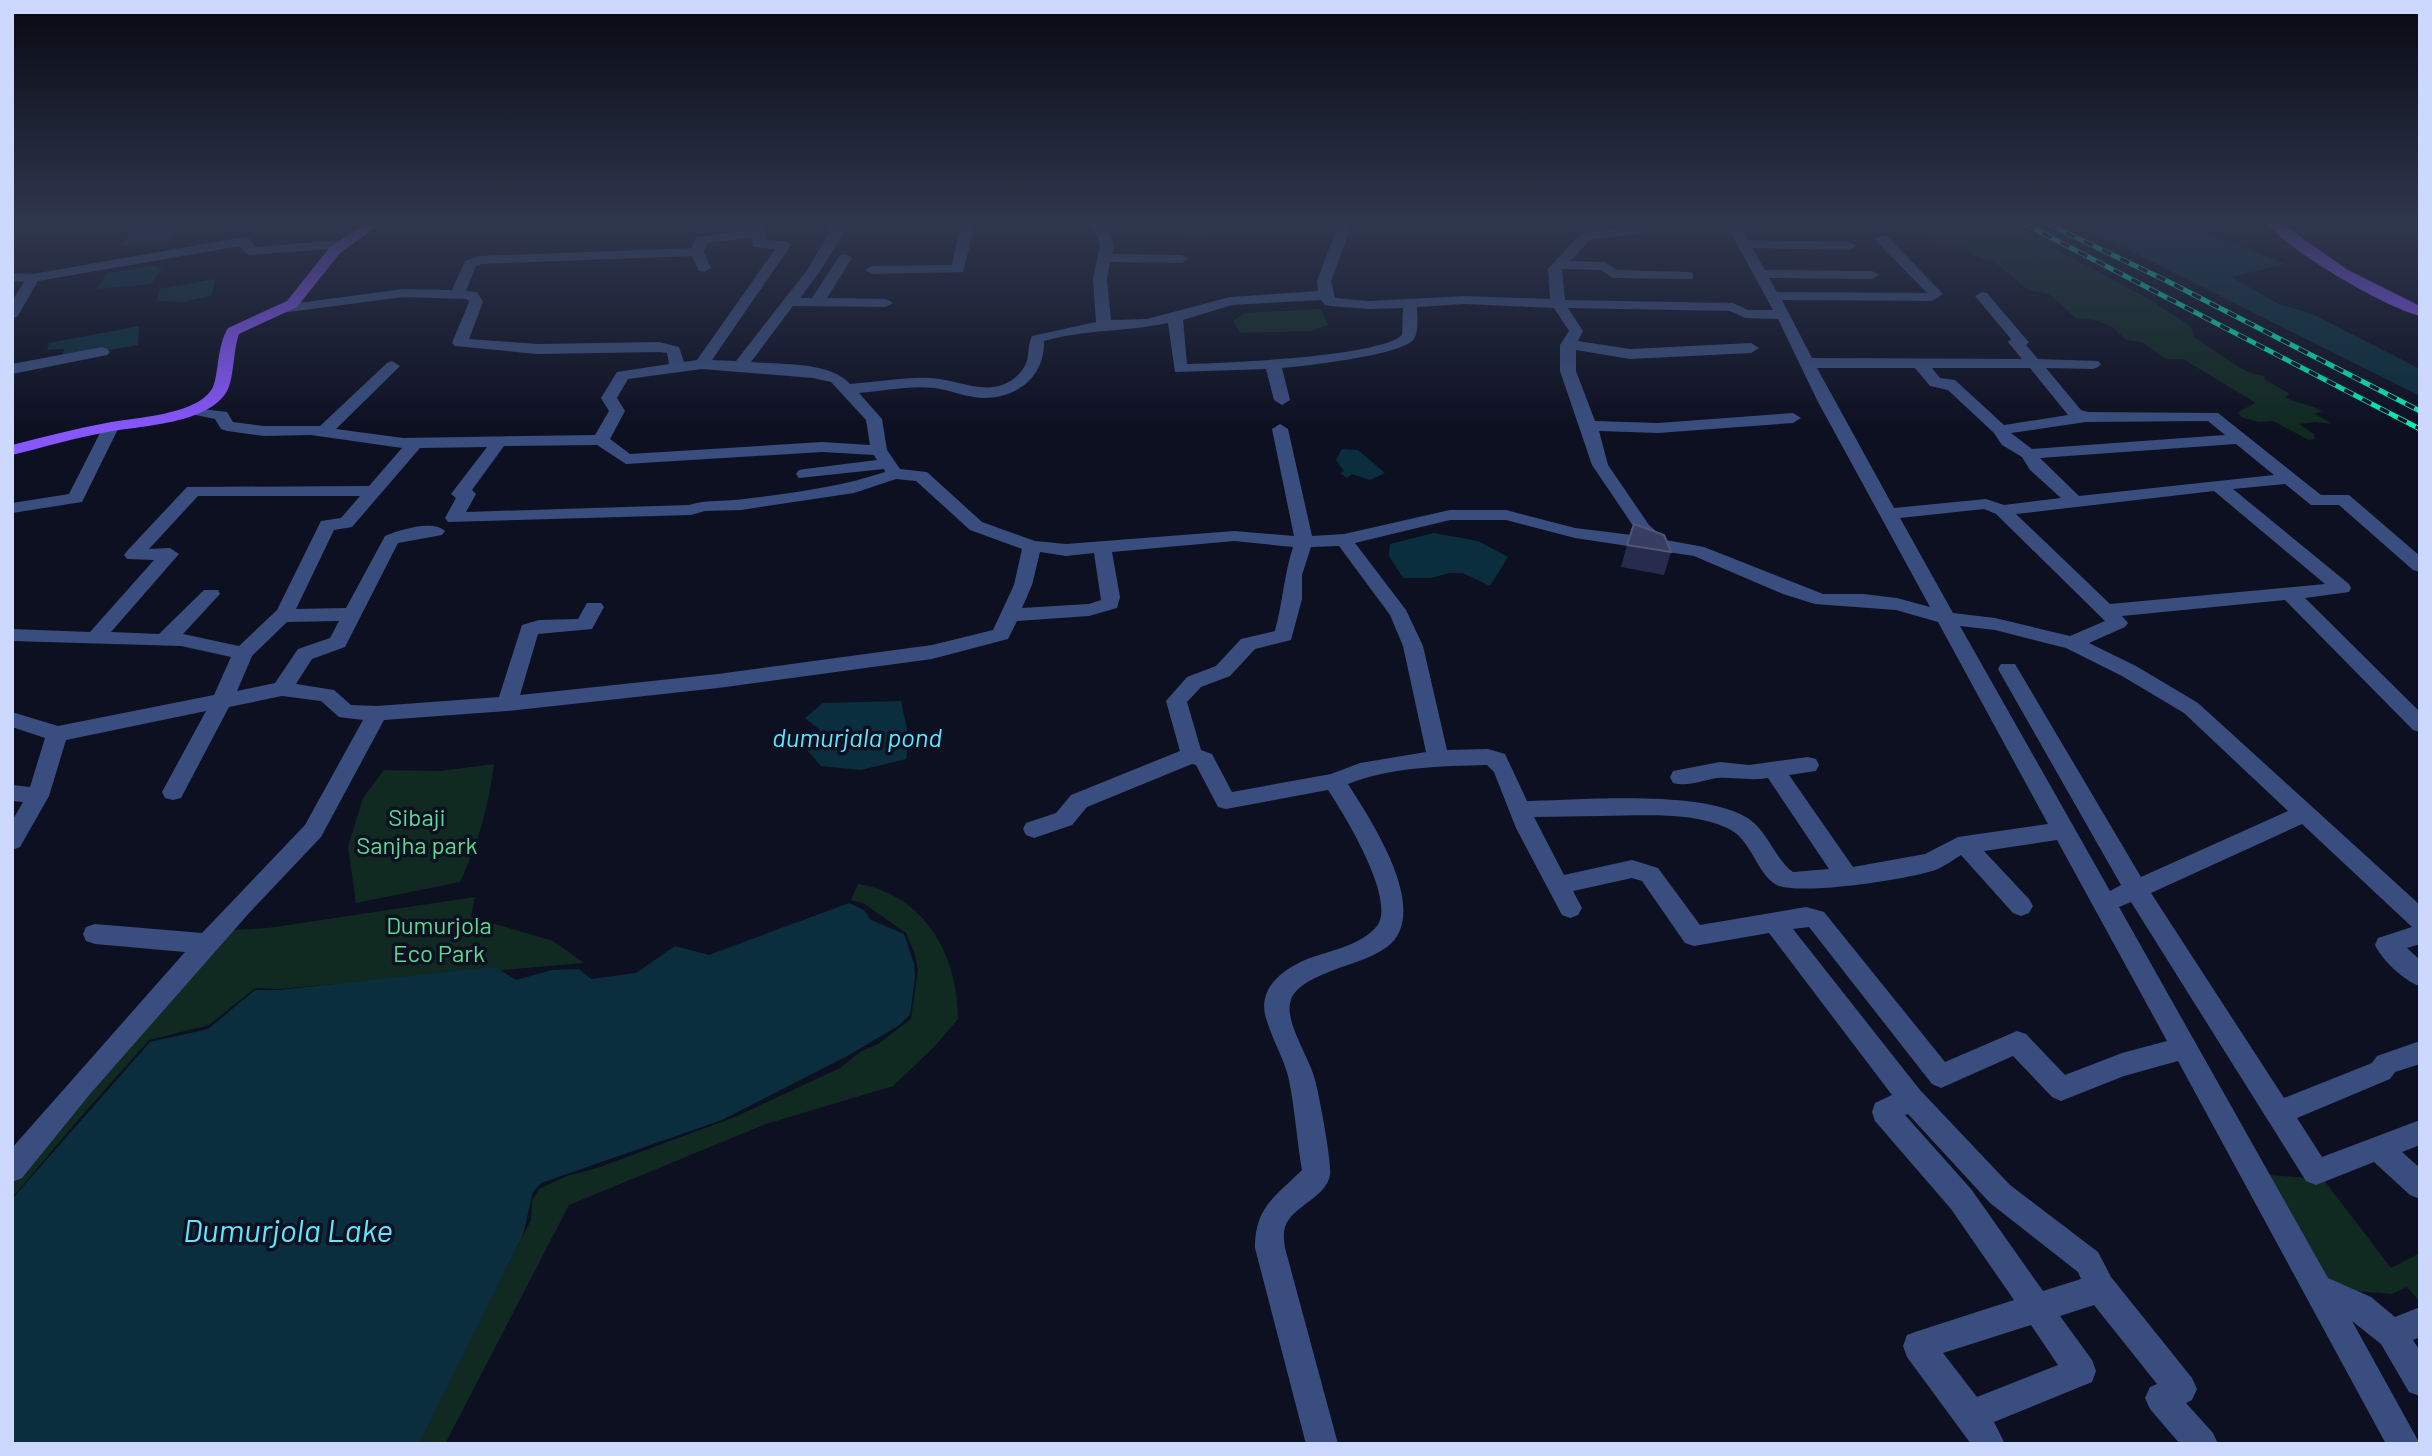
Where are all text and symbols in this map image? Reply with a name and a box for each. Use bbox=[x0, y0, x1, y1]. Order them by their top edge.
water label: dumurjala pond bbox=[772, 721, 942, 752]
park label: Sibaji Sanjha park bbox=[356, 802, 478, 859]
park label: Dumurjola Eco Park bbox=[386, 910, 492, 967]
water label: Dumurjola Lake bbox=[183, 1210, 393, 1248]

